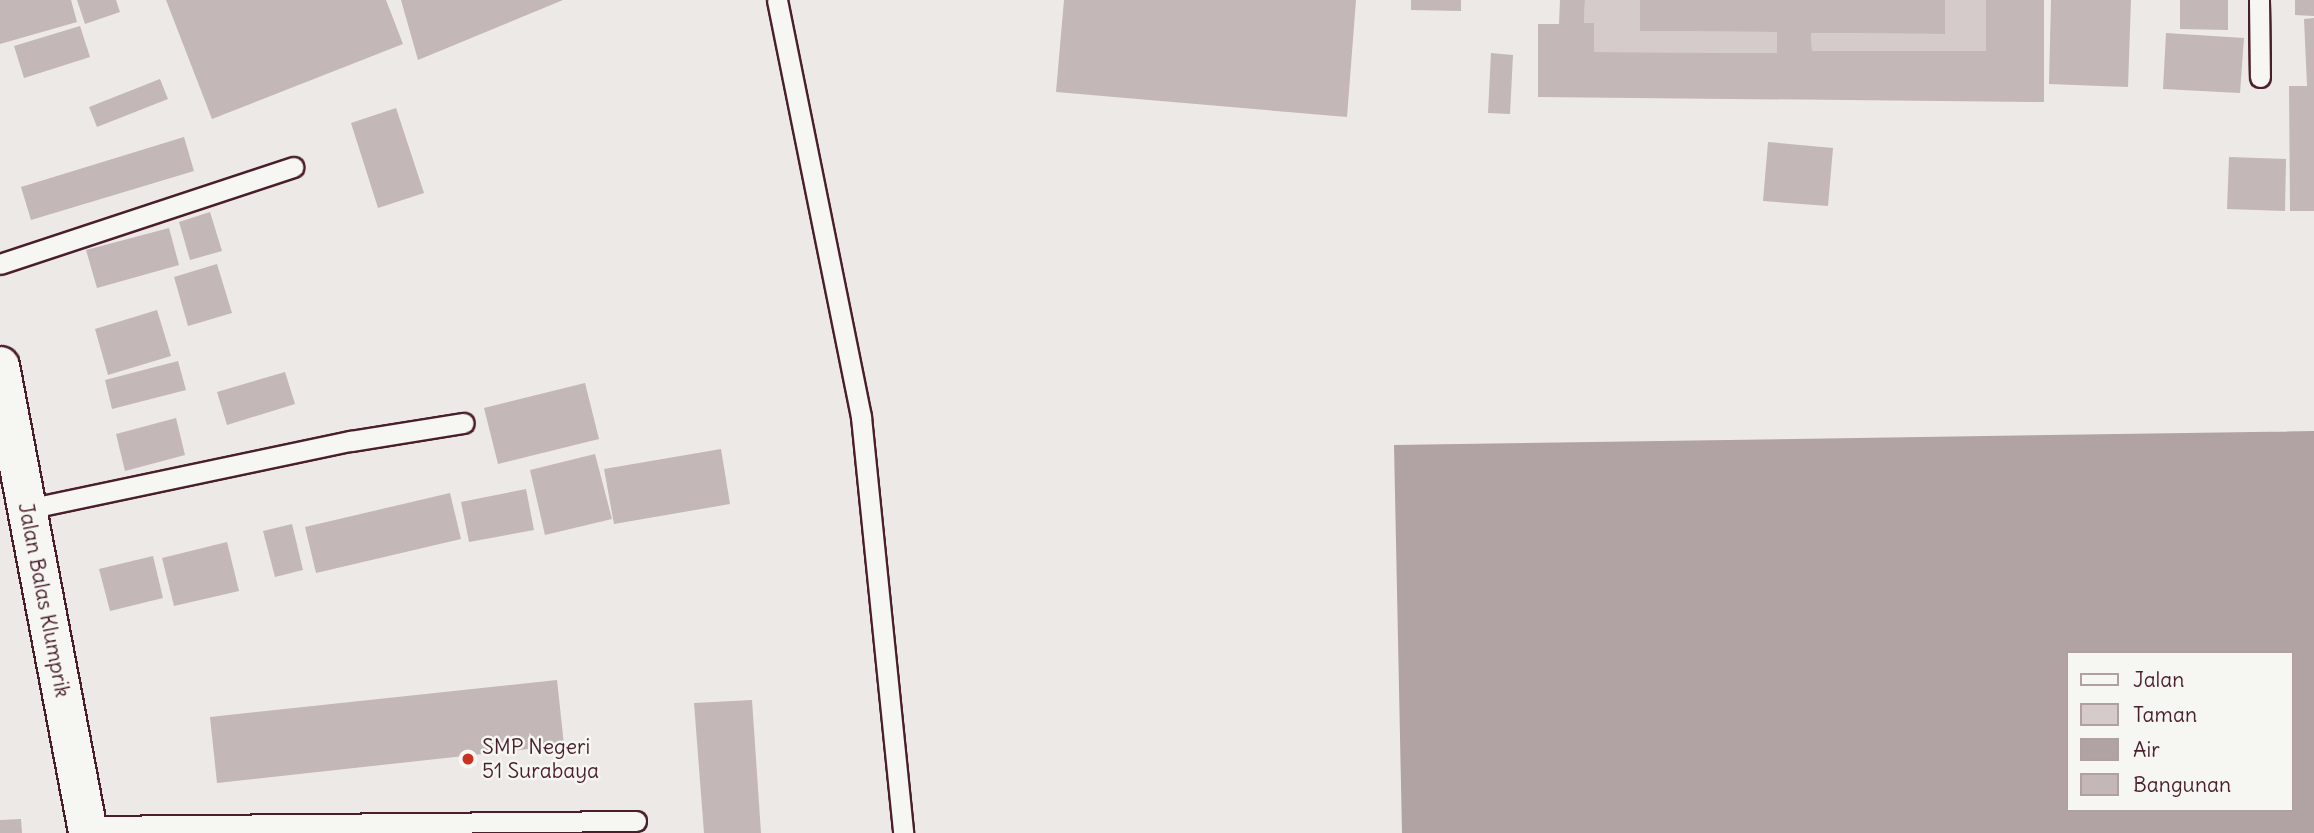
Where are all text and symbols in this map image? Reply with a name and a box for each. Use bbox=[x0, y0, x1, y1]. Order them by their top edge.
street label: Jalan Balas Klumprik bbox=[13, 501, 75, 699]
legend bbox=[2066, 651, 2293, 812]
text: Jalan bbox=[2133, 666, 2184, 693]
text: Taman bbox=[2133, 701, 2197, 728]
place label: SMP Negeri 51 Surabaya bbox=[482, 734, 599, 784]
text: Air bbox=[2133, 736, 2160, 763]
marker: SMP Negeri 51 Surabaya bbox=[460, 751, 476, 767]
text: Bangunan bbox=[2133, 771, 2231, 798]

